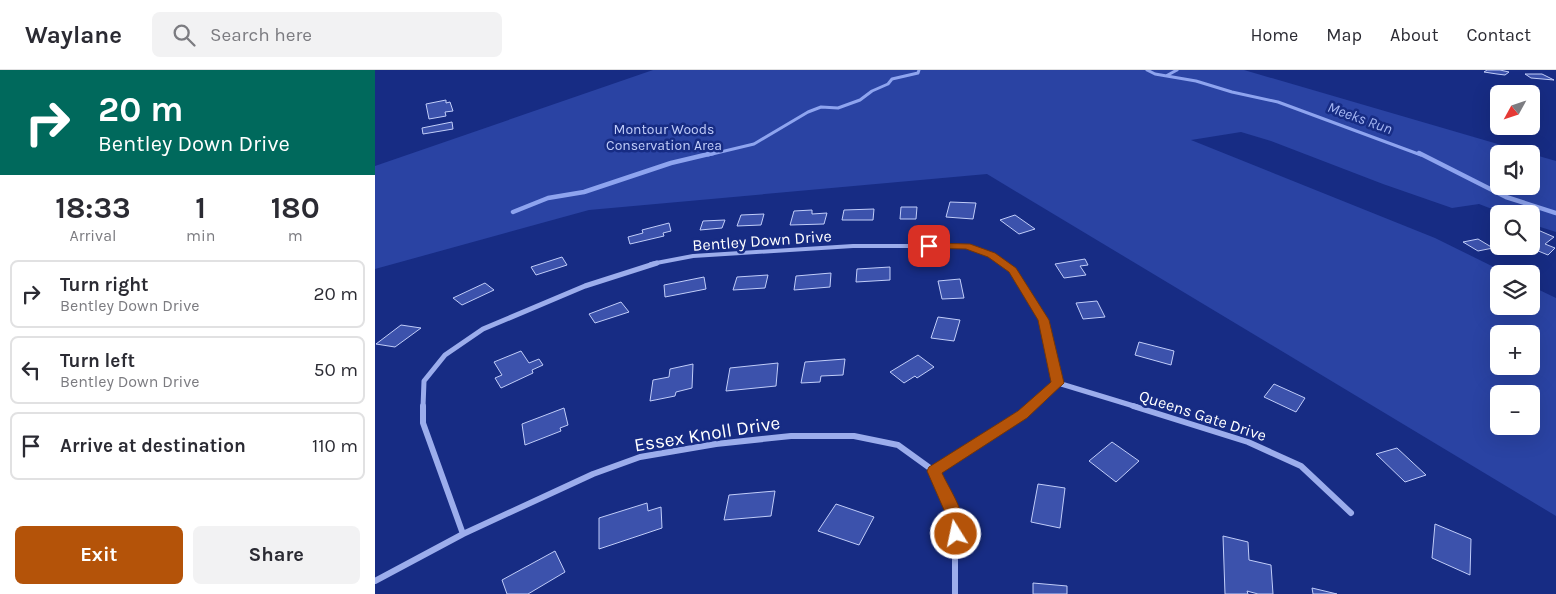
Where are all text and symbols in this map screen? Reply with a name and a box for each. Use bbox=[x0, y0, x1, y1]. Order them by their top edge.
search box bbox=[152, 12, 502, 57]
text: Waylane bbox=[25, 21, 122, 49]
icon: search bbox=[170, 21, 198, 49]
text: Search here bbox=[210, 24, 312, 46]
text: Home bbox=[1250, 24, 1298, 46]
text: Map bbox=[1326, 24, 1362, 46]
text: About bbox=[1390, 24, 1439, 46]
text: Contact bbox=[1467, 24, 1531, 46]
north arrow bbox=[1490, 85, 1540, 135]
map controls bbox=[1490, 85, 1540, 435]
text: 20 m bbox=[98, 89, 183, 130]
icon: right bbox=[15, 90, 80, 155]
water label: Meeks Run bbox=[1325, 98, 1395, 138]
park label: Montour Woods Conservation Area bbox=[606, 121, 722, 154]
text: Bentley Down Drive bbox=[98, 131, 290, 157]
button: sound bbox=[1490, 145, 1540, 195]
text: 18:33 bbox=[55, 190, 131, 226]
text: 1 bbox=[195, 190, 206, 226]
text: 180 bbox=[271, 190, 320, 226]
button: search bbox=[1490, 205, 1540, 255]
pin bbox=[908, 225, 950, 267]
text: Arrival bbox=[70, 226, 116, 245]
text: min bbox=[186, 226, 215, 245]
text: m bbox=[288, 226, 303, 245]
street label: Bentley Down Drive bbox=[692, 226, 832, 255]
icon: arrive bbox=[915, 232, 943, 260]
button: layers bbox=[1490, 265, 1540, 315]
text: Turn right bbox=[60, 274, 149, 296]
icon: right bbox=[17, 280, 45, 308]
text: 20 m bbox=[313, 283, 358, 305]
text: Bentley Down Drive bbox=[60, 296, 200, 315]
button: + bbox=[1490, 325, 1540, 375]
text: Turn left bbox=[60, 350, 135, 372]
icon: left bbox=[17, 356, 45, 384]
text: 50 m bbox=[314, 359, 358, 381]
text: Bentley Down Drive bbox=[60, 372, 200, 391]
button: − bbox=[1490, 385, 1540, 435]
street label: Queens Gate Drive bbox=[1137, 386, 1269, 445]
street label: Essex Knoll Drive bbox=[633, 412, 782, 456]
icon: arrive bbox=[17, 432, 45, 460]
text: Arrive at destination bbox=[60, 435, 246, 457]
text: 110 m bbox=[312, 435, 358, 457]
position arrow bbox=[929, 507, 981, 559]
button: Exit bbox=[15, 526, 183, 584]
button: Share bbox=[193, 526, 360, 584]

